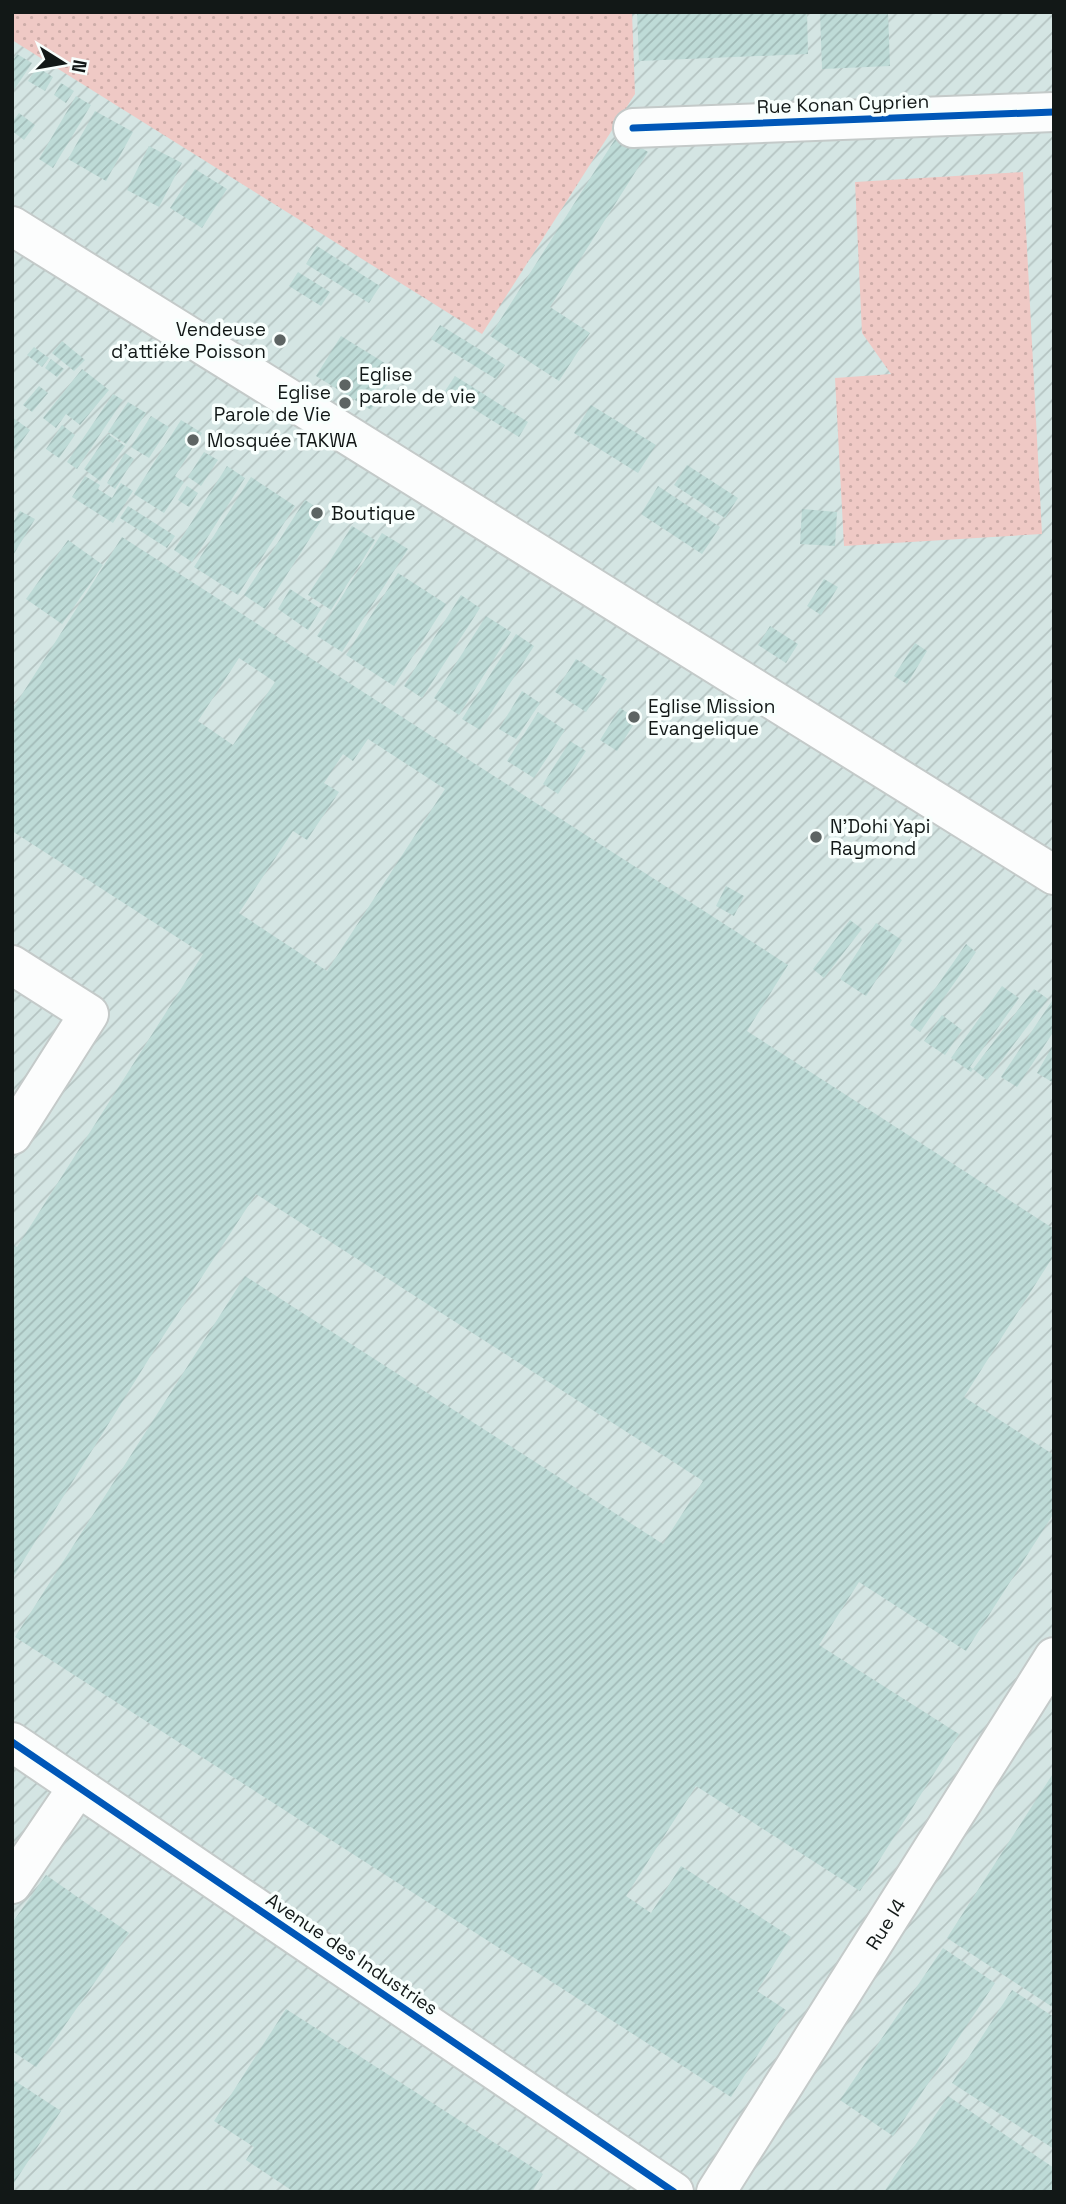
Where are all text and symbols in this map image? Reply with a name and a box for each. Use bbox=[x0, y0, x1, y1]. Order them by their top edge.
north arrow bbox=[28, 28, 98, 98]
text: N bbox=[66, 58, 93, 75]
street label: Rue Konan Cyprien bbox=[756, 88, 930, 120]
place label: Vendeuse d'attiéke Poisson bbox=[111, 317, 266, 364]
marker: Vendeuse d'attiéke Poisson bbox=[272, 332, 288, 348]
place label: Eglise parole de vie bbox=[359, 362, 476, 409]
marker: Eglise parole de vie bbox=[337, 377, 353, 393]
place label: Eglise Parole de Vie bbox=[214, 380, 331, 427]
marker: Eglise Parole de Vie bbox=[337, 395, 353, 411]
place label: Mosquée TAKWA bbox=[207, 428, 357, 453]
marker: Mosquée TAKWA bbox=[185, 432, 201, 448]
place label: Boutique bbox=[331, 501, 415, 526]
marker: Boutique bbox=[309, 505, 325, 521]
place label: Eglise Mission Evangelique bbox=[648, 694, 776, 741]
marker: Eglise Mission Evangelique bbox=[626, 709, 642, 725]
place label: N'Dohi Yapi Raymond bbox=[830, 814, 931, 861]
marker: N'Dohi Yapi Raymond bbox=[808, 829, 824, 845]
street label: Avenue des Industries bbox=[261, 1887, 443, 2021]
street label: Rue I4 bbox=[860, 1893, 911, 1954]

